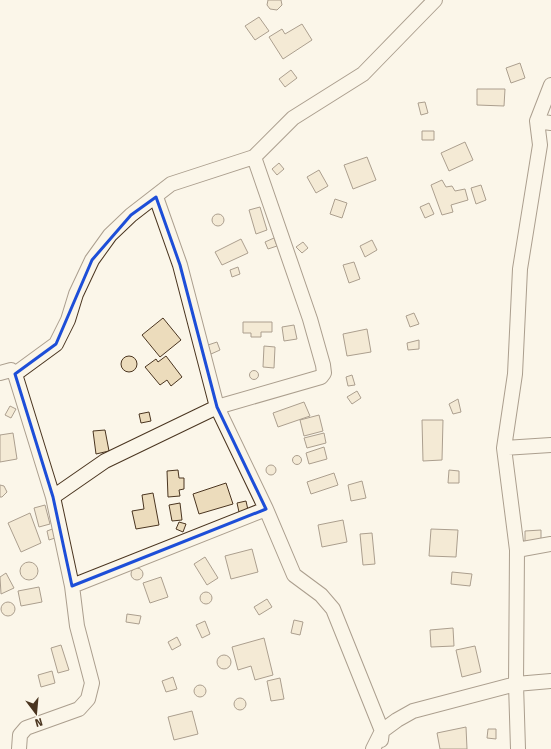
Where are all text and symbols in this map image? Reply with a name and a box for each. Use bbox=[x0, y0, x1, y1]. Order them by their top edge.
north arrow bbox=[16, 693, 56, 733]
text: N bbox=[33, 715, 44, 729]

